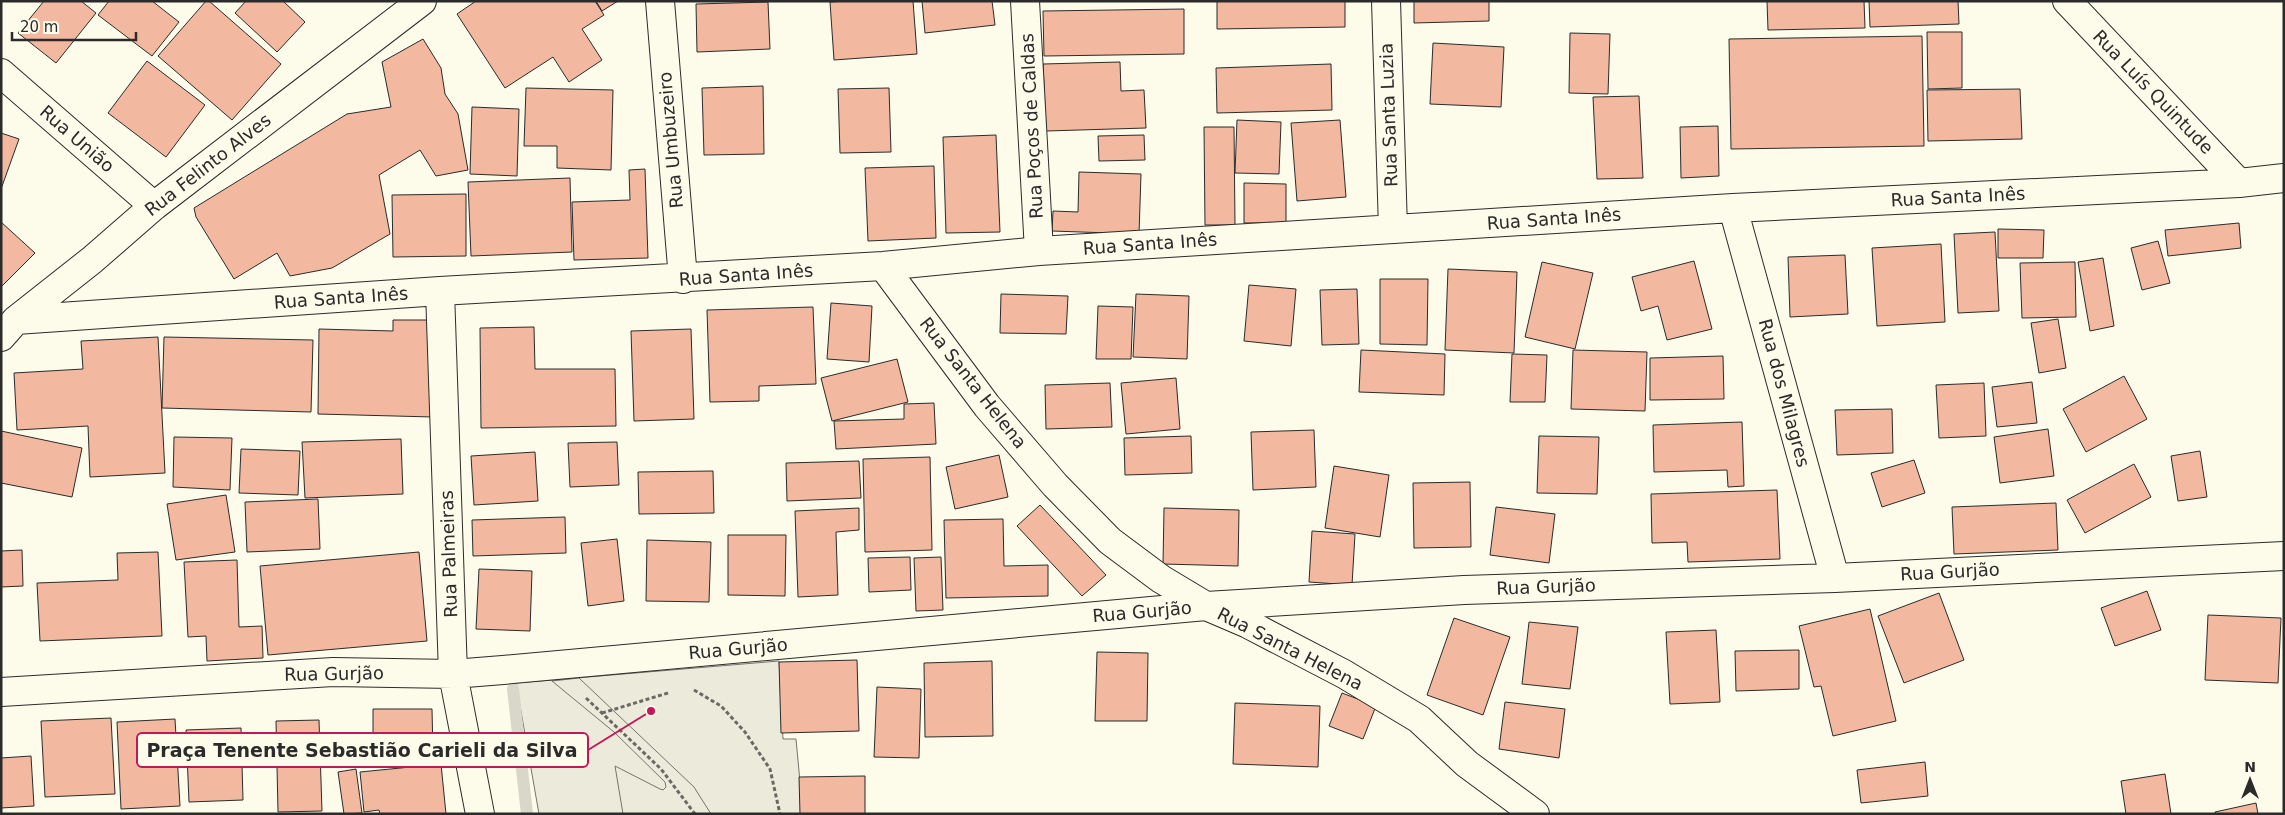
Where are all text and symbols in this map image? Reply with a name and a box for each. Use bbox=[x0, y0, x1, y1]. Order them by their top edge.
scale bar bbox=[12, 10, 136, 42]
text: 20 m bbox=[20, 18, 58, 36]
street label: Rua Luís Quintude bbox=[2089, 25, 2218, 158]
street label: Rua Poços de Caldas bbox=[1016, 33, 1047, 219]
street label: Rua Santa Luzia bbox=[1375, 43, 1402, 187]
street label: Rua Umbuzeiro bbox=[654, 71, 687, 209]
street label: Rua União bbox=[36, 101, 119, 177]
street label: Rua Felinto Alves bbox=[141, 109, 275, 220]
street label: Rua Santa Inês bbox=[1890, 182, 2026, 211]
street label: Rua Santa Inês bbox=[1486, 203, 1622, 234]
street label: Rua Santa Inês bbox=[1082, 228, 1218, 259]
street label: Rua Santa Inês bbox=[678, 259, 814, 290]
street label: Rua Santa Inês bbox=[273, 282, 409, 313]
street label: Rua Santa Helena bbox=[916, 313, 1031, 452]
street label: Rua dos Milagres bbox=[1755, 316, 1814, 469]
street label: Rua Palmeiras bbox=[436, 490, 461, 618]
street label: Rua Gurjão bbox=[1900, 558, 2000, 585]
street label: Rua Gurjão bbox=[1496, 574, 1596, 599]
street label: Rua Gurjão bbox=[1091, 597, 1193, 626]
street label: Rua Santa Helena bbox=[1214, 603, 1367, 694]
street label: Rua Gurjão bbox=[687, 634, 789, 663]
street label: Rua Gurjão bbox=[284, 662, 384, 685]
callout: Praça Tenente Sebastião Carieli da Silva bbox=[137, 733, 588, 767]
text: Praça Tenente Sebastião Carieli da Silva bbox=[146, 739, 578, 761]
north arrow bbox=[2225, 755, 2275, 805]
text: N bbox=[2244, 759, 2256, 775]

